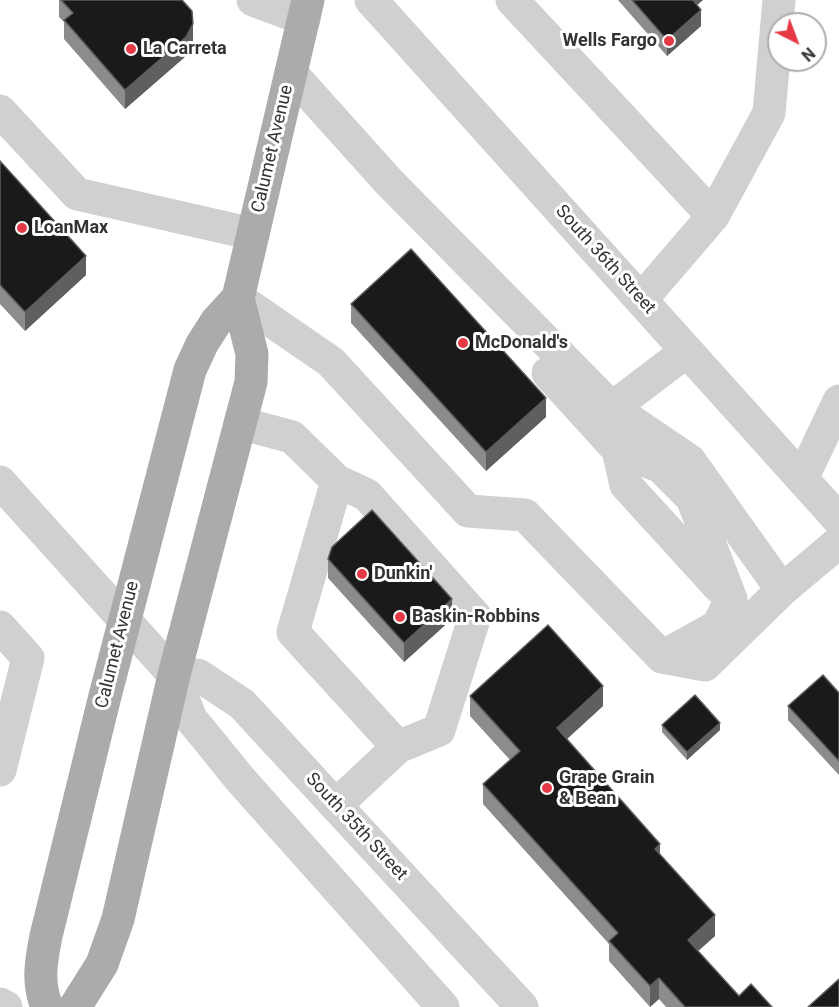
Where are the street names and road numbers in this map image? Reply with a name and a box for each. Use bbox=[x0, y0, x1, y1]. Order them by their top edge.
street label: Calumet Avenue bbox=[248, 83, 298, 215]
street label: South 36th Street bbox=[550, 201, 660, 319]
street label: Calumet Avenue bbox=[92, 579, 144, 711]
street label: South 35th Street bbox=[301, 769, 411, 885]

